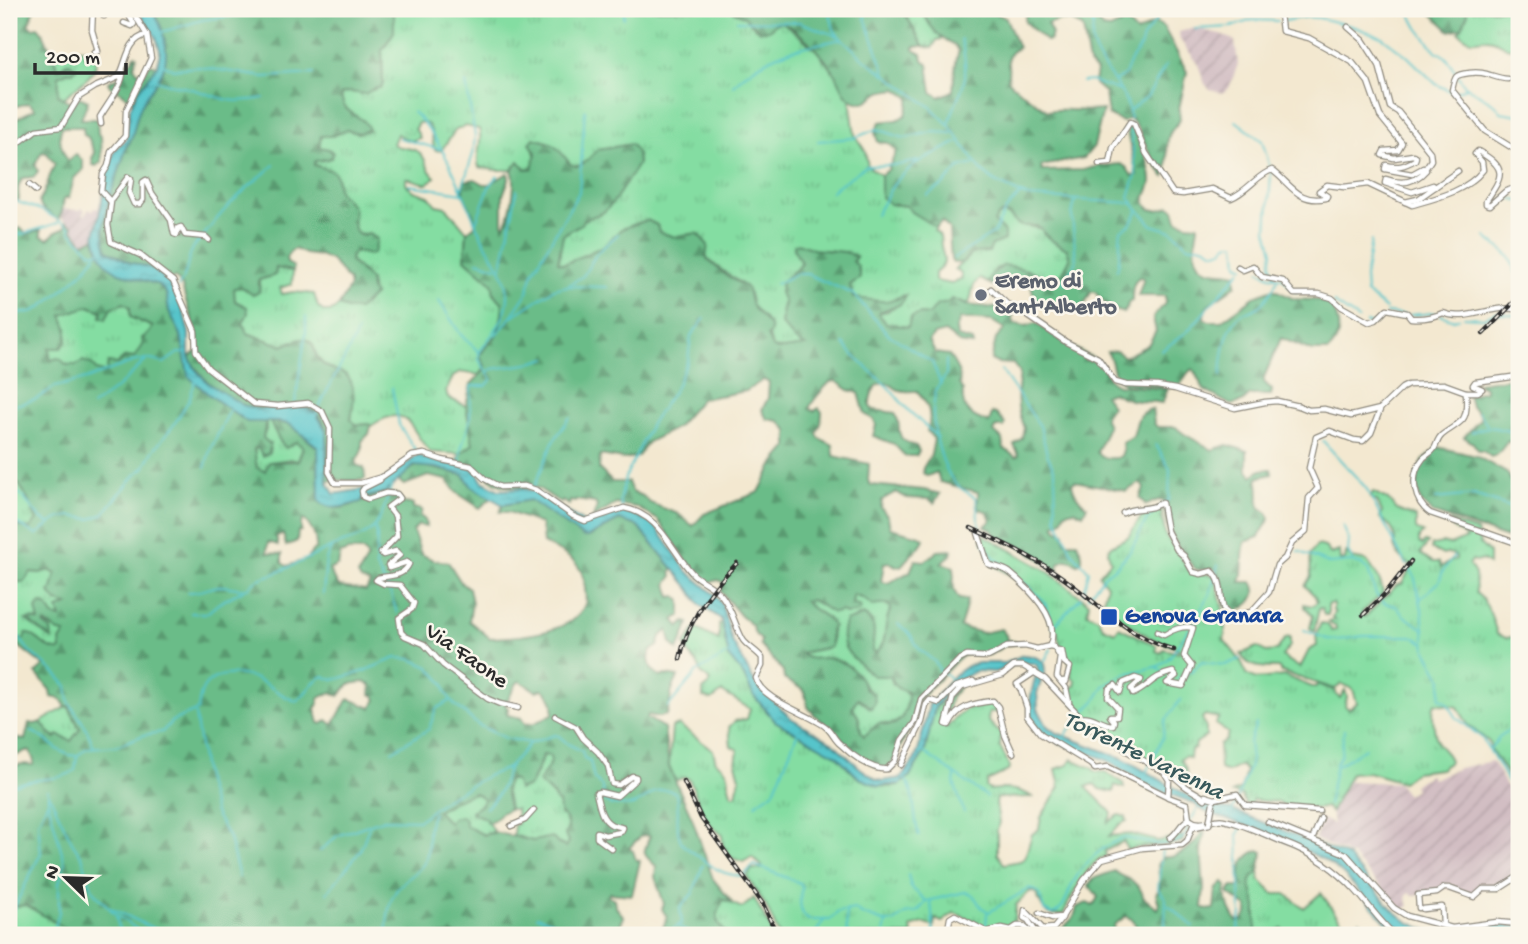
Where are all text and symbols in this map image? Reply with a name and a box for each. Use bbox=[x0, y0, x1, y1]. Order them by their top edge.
scale bar bbox=[35, 32, 126, 76]
text: 200 m bbox=[46, 47, 100, 72]
place label: Eremo di Sant'Alberto bbox=[995, 269, 1117, 322]
marker: Eremo di Sant'Alberto bbox=[973, 287, 989, 303]
place label: Genova Granara bbox=[1125, 604, 1284, 631]
marker: Genova Granara bbox=[1099, 607, 1119, 627]
street label: Via Faone bbox=[418, 618, 514, 696]
water label: Torrente Varenna bbox=[1058, 706, 1229, 809]
north arrow bbox=[32, 842, 102, 912]
text: N bbox=[41, 863, 67, 883]

